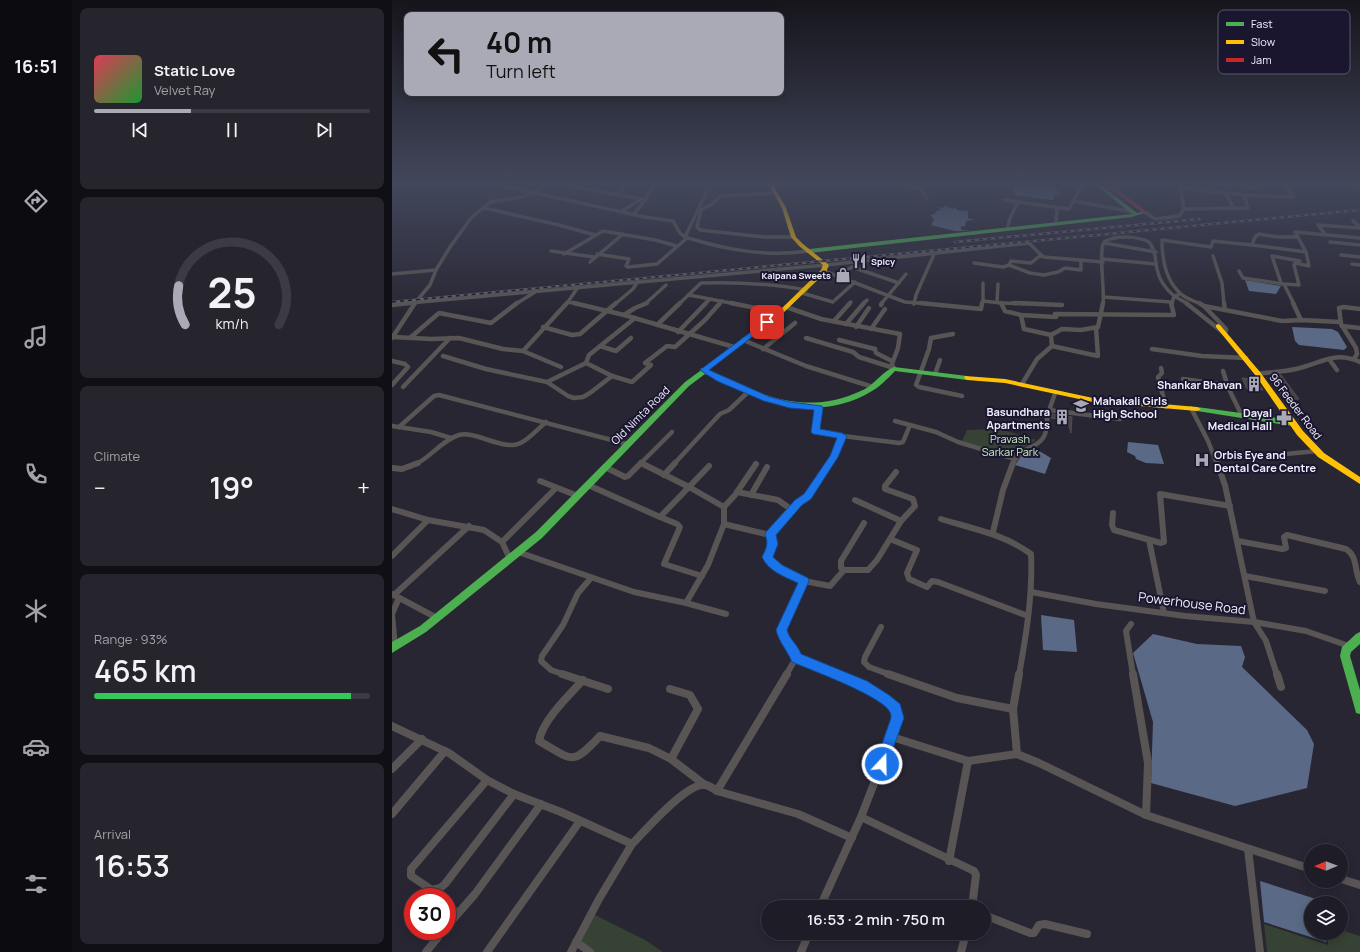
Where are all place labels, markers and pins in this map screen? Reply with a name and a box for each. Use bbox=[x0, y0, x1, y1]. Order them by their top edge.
restaurant icon: Spicy bbox=[850, 252, 868, 270]
place label: Spicy bbox=[871, 255, 895, 268]
shop icon: Kalpana Sweets bbox=[834, 266, 852, 284]
place label: Kalpana Sweets bbox=[762, 269, 831, 282]
pin bbox=[750, 305, 784, 339]
building icon: Shankar Bhavan bbox=[1245, 375, 1263, 393]
place label: Shankar Bhavan bbox=[1157, 377, 1242, 392]
place label: Mahakali Girls High School bbox=[1093, 393, 1167, 421]
school or university icon: Mahakali Girls High School bbox=[1072, 397, 1090, 415]
place label: Basundhara Apartments bbox=[987, 404, 1050, 432]
place label: Dayal Medical Hall bbox=[1208, 405, 1272, 433]
building icon: Basundhara Apartments bbox=[1053, 408, 1071, 426]
pharmacy icon: Dayal Medical Hall bbox=[1275, 409, 1293, 427]
place label: Orbis Eye and Dental Care Centre bbox=[1214, 447, 1316, 475]
hospital icon: Orbis Eye and Dental Care Centre bbox=[1193, 451, 1211, 469]

